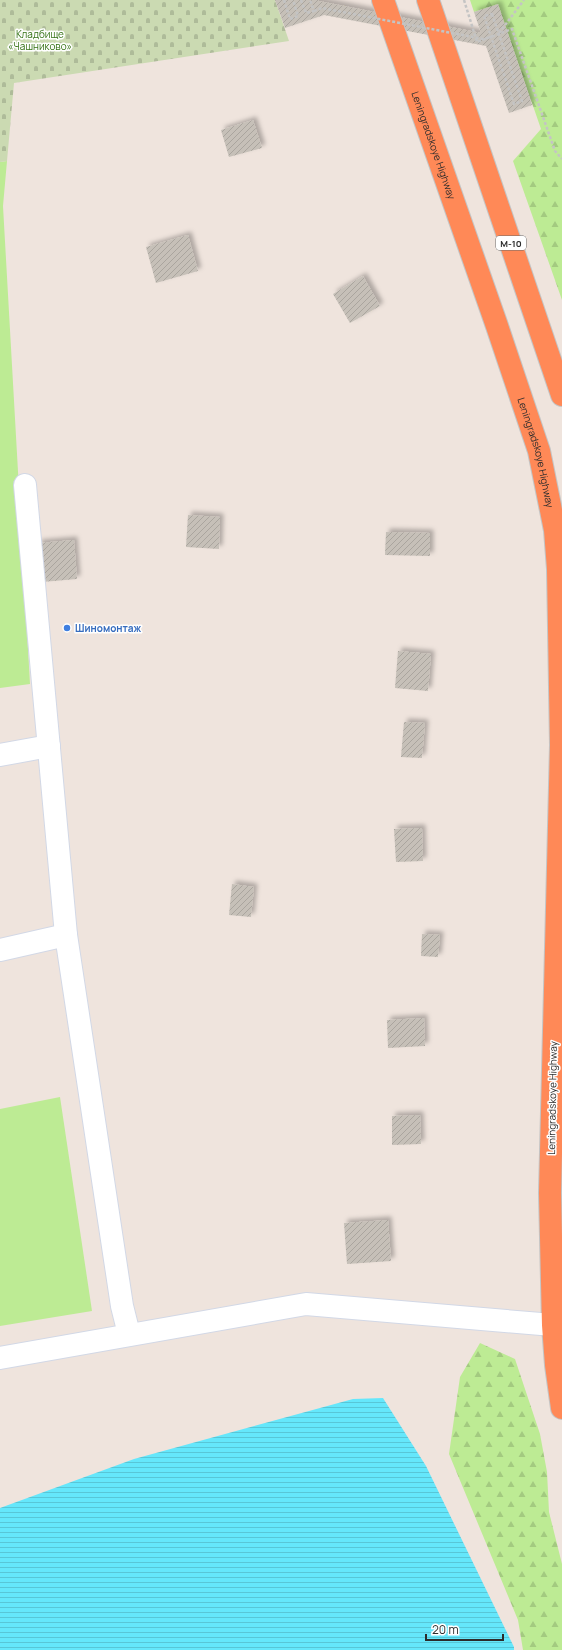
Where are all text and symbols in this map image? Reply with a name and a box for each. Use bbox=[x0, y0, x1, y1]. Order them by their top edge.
park label: Кладбище «Чашниково» bbox=[8, 27, 72, 53]
street label: Leningradskoye Highway bbox=[408, 89, 459, 202]
road number: М-10 bbox=[496, 236, 526, 250]
street label: Leningradskoye Highway bbox=[515, 396, 557, 510]
place label: Шиномонтаж bbox=[75, 621, 142, 635]
marker: Шиномонтаж bbox=[62, 623, 72, 633]
street label: Leningradskoye Highway bbox=[544, 1040, 560, 1155]
scale bar bbox=[426, 1616, 503, 1642]
text: 20 m bbox=[432, 1621, 459, 1638]

